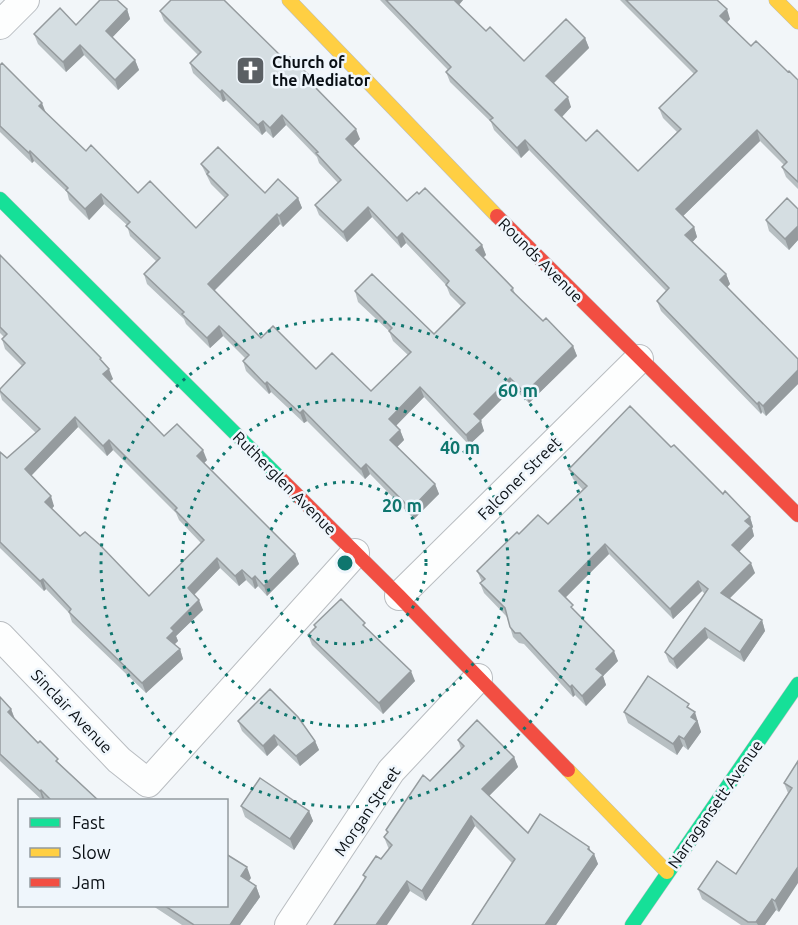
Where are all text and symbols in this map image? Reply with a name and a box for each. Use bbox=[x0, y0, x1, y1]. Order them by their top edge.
place label: Church of the Mediator bbox=[272, 53, 371, 89]
church icon: Church of the Mediator bbox=[235, 55, 267, 87]
street label: Rounds Avenue bbox=[495, 214, 587, 306]
text: 60 m bbox=[498, 380, 538, 400]
street label: Rutherglen Avenue bbox=[230, 428, 340, 538]
street label: Falconer Street bbox=[474, 432, 565, 523]
text: 40 m bbox=[440, 437, 480, 457]
text: 20 m bbox=[382, 495, 422, 515]
centre of rings bbox=[335, 553, 355, 573]
street label: Sinclair Avenue bbox=[28, 666, 116, 756]
street label: Narragansett Avenue bbox=[664, 736, 766, 872]
street label: Morgan Street bbox=[330, 762, 404, 859]
legend bbox=[18, 799, 228, 907]
text: Fast bbox=[72, 812, 105, 832]
text: Slow bbox=[72, 842, 111, 862]
text: Jam bbox=[72, 872, 106, 892]

